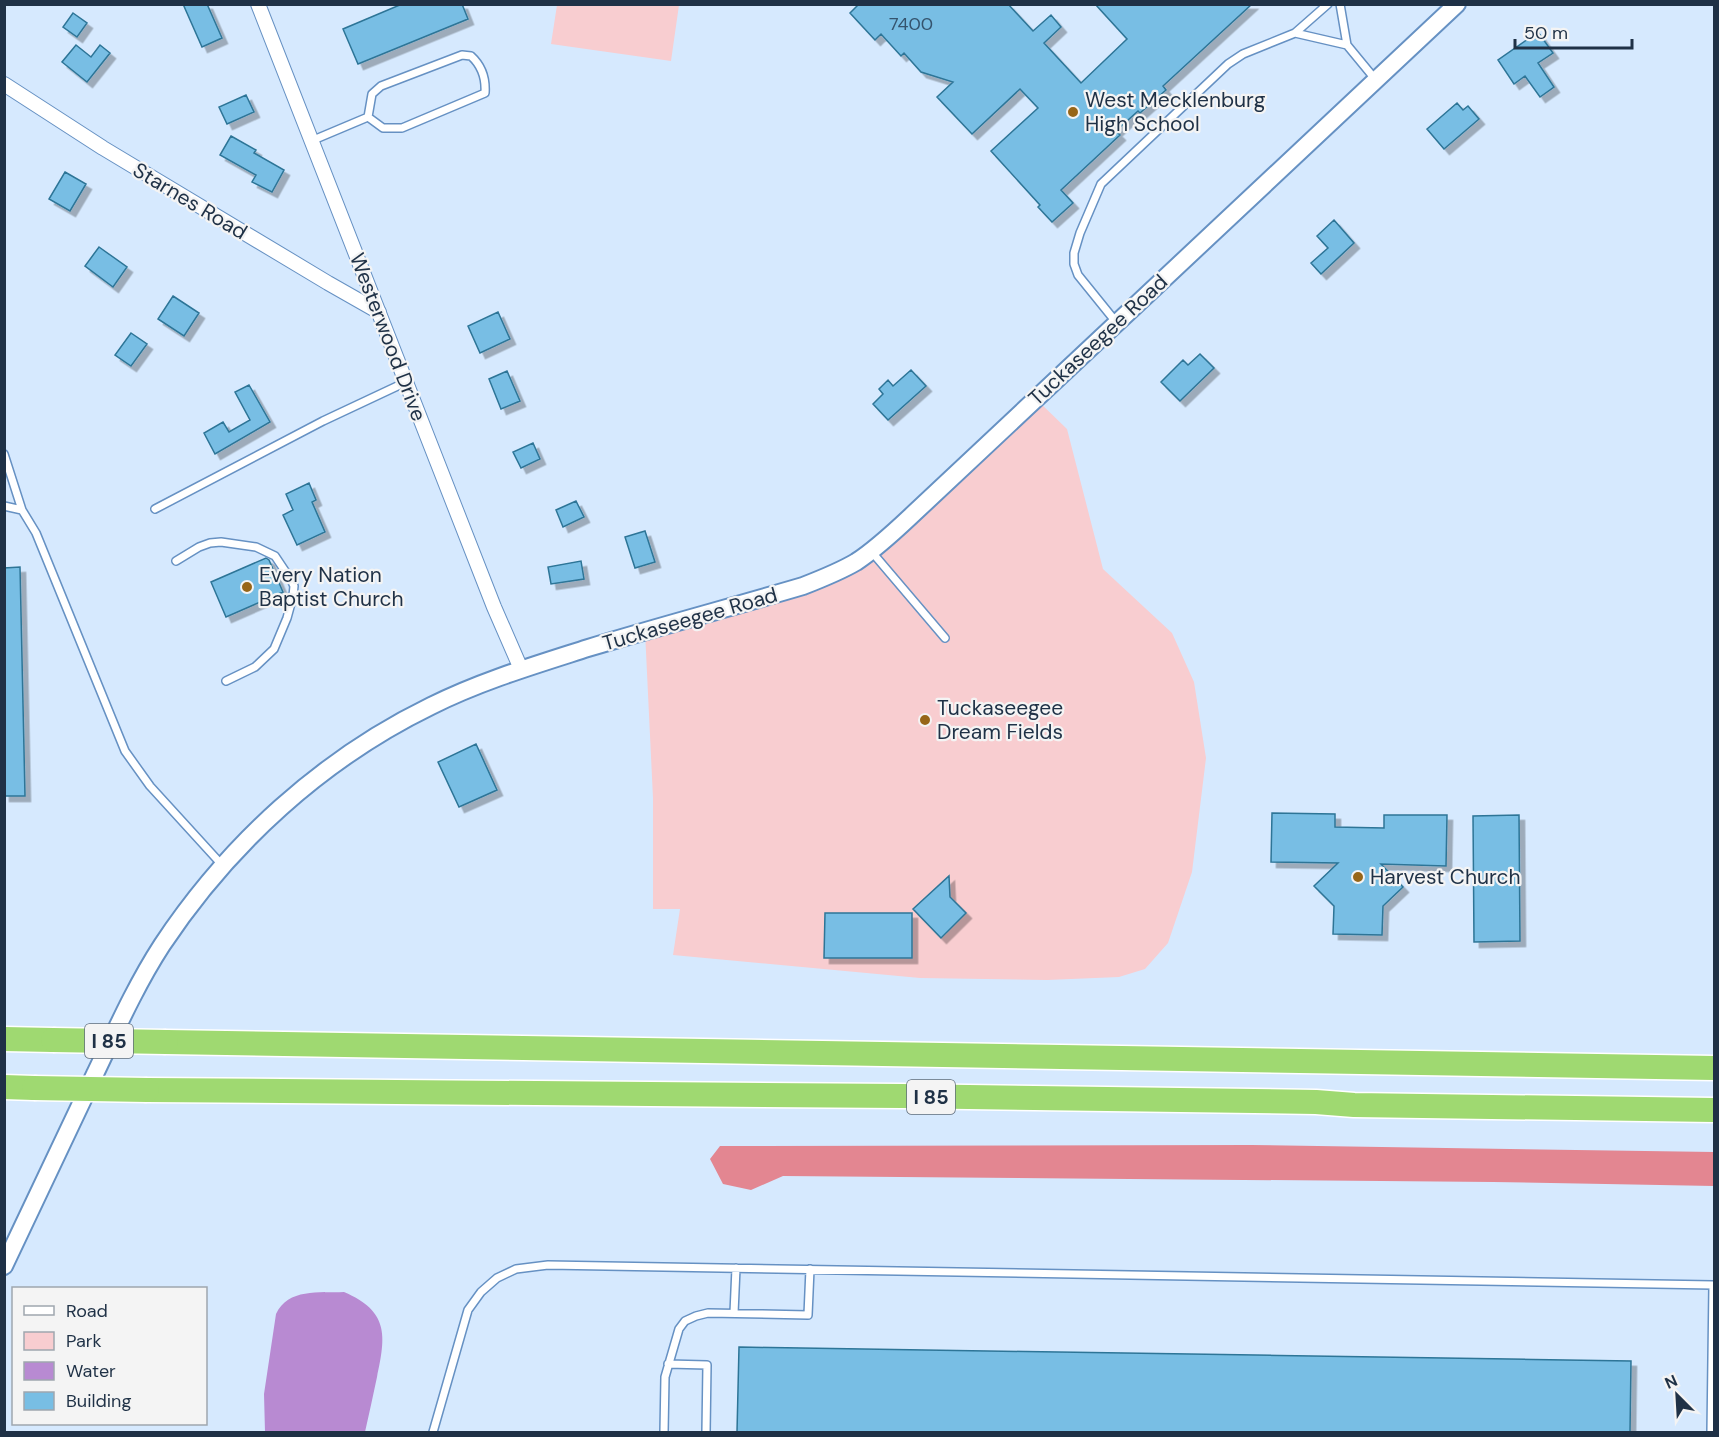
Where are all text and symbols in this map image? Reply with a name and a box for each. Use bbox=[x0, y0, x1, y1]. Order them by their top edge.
house number: 7400 bbox=[889, 12, 933, 36]
scale bar bbox=[1515, 12, 1632, 50]
text: 50 m bbox=[1524, 21, 1568, 45]
place label: West Mecklenburg High School bbox=[1085, 86, 1266, 138]
marker: West Mecklenburg High School bbox=[1066, 105, 1080, 119]
street label: Starnes Road bbox=[128, 156, 252, 246]
street label: Westerwood Drive bbox=[343, 249, 433, 425]
street label: Tuckaseegee Road bbox=[1022, 268, 1174, 412]
place label: Every Nation Baptist Church bbox=[259, 561, 404, 613]
marker: Every Nation Baptist Church bbox=[240, 580, 254, 594]
street label: Tuckaseegee Road bbox=[599, 581, 781, 657]
place label: Tuckaseegee Dream Fields bbox=[937, 694, 1063, 746]
marker: Tuckaseegee Dream Fields bbox=[918, 713, 932, 727]
place label: Harvest Church bbox=[1370, 863, 1521, 891]
marker: Harvest Church bbox=[1351, 870, 1365, 884]
road number: I 85 bbox=[85, 1024, 133, 1058]
road number: I 85 bbox=[907, 1080, 955, 1114]
legend bbox=[12, 1287, 207, 1425]
text: Road bbox=[66, 1299, 108, 1323]
text: Park bbox=[66, 1329, 102, 1353]
text: Water bbox=[66, 1359, 116, 1383]
north arrow bbox=[1647, 1365, 1707, 1425]
text: N bbox=[1662, 1370, 1681, 1394]
text: Building bbox=[66, 1389, 131, 1413]

